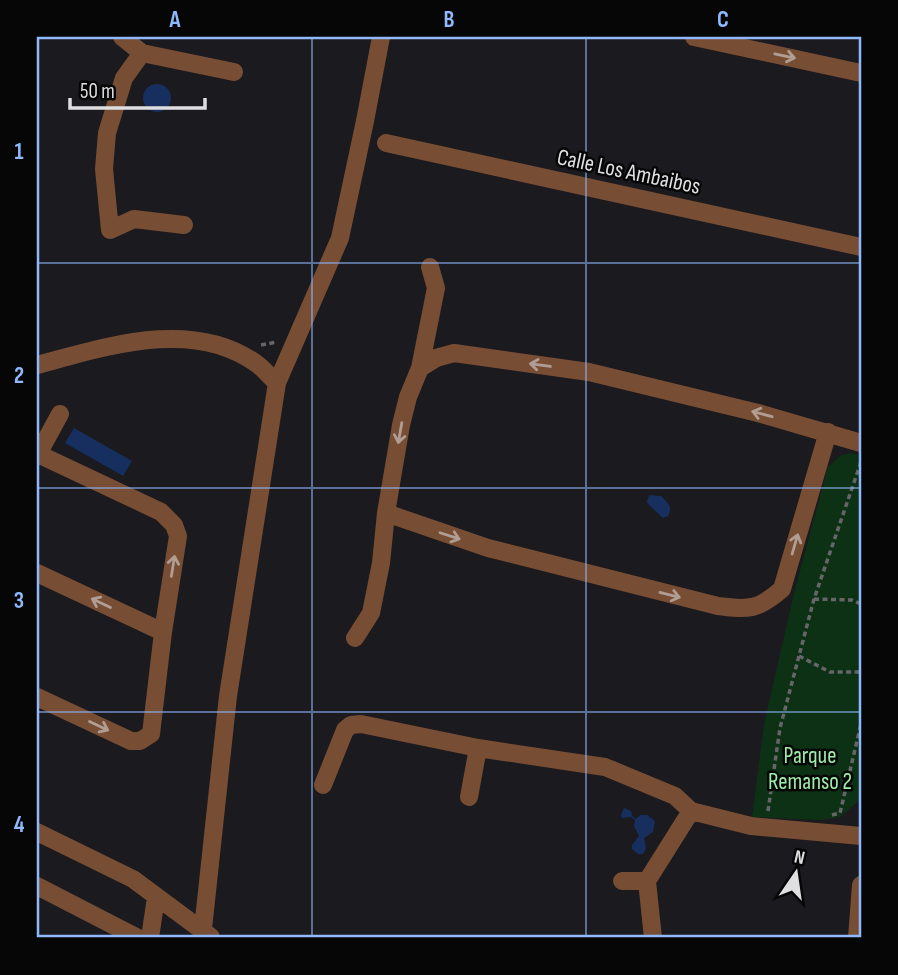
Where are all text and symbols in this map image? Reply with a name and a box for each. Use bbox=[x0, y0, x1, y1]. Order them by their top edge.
text: A bbox=[169, 6, 182, 34]
text: B bbox=[444, 6, 455, 34]
text: C bbox=[717, 6, 729, 34]
one-way arrow bbox=[773, 50, 796, 64]
scale bar bbox=[70, 66, 205, 110]
text: 50 m bbox=[80, 79, 115, 104]
text: 1 bbox=[14, 138, 24, 166]
street label: Calle Los Ambaibos bbox=[555, 143, 703, 201]
one-way arrow bbox=[529, 358, 552, 371]
text: 2 bbox=[14, 362, 24, 390]
one-way arrow bbox=[751, 407, 774, 420]
one-way arrow bbox=[392, 421, 406, 444]
one-way arrow bbox=[439, 530, 461, 543]
one-way arrow bbox=[790, 534, 803, 556]
one-way arrow bbox=[167, 555, 180, 578]
text: 3 bbox=[14, 587, 24, 615]
one-way arrow bbox=[658, 589, 681, 602]
one-way arrow bbox=[91, 596, 112, 609]
one-way arrow bbox=[88, 720, 109, 733]
park label: Parque Remanso 2 bbox=[768, 742, 852, 796]
text: 4 bbox=[14, 811, 25, 839]
north arrow bbox=[762, 838, 832, 908]
text: N bbox=[792, 846, 807, 870]

